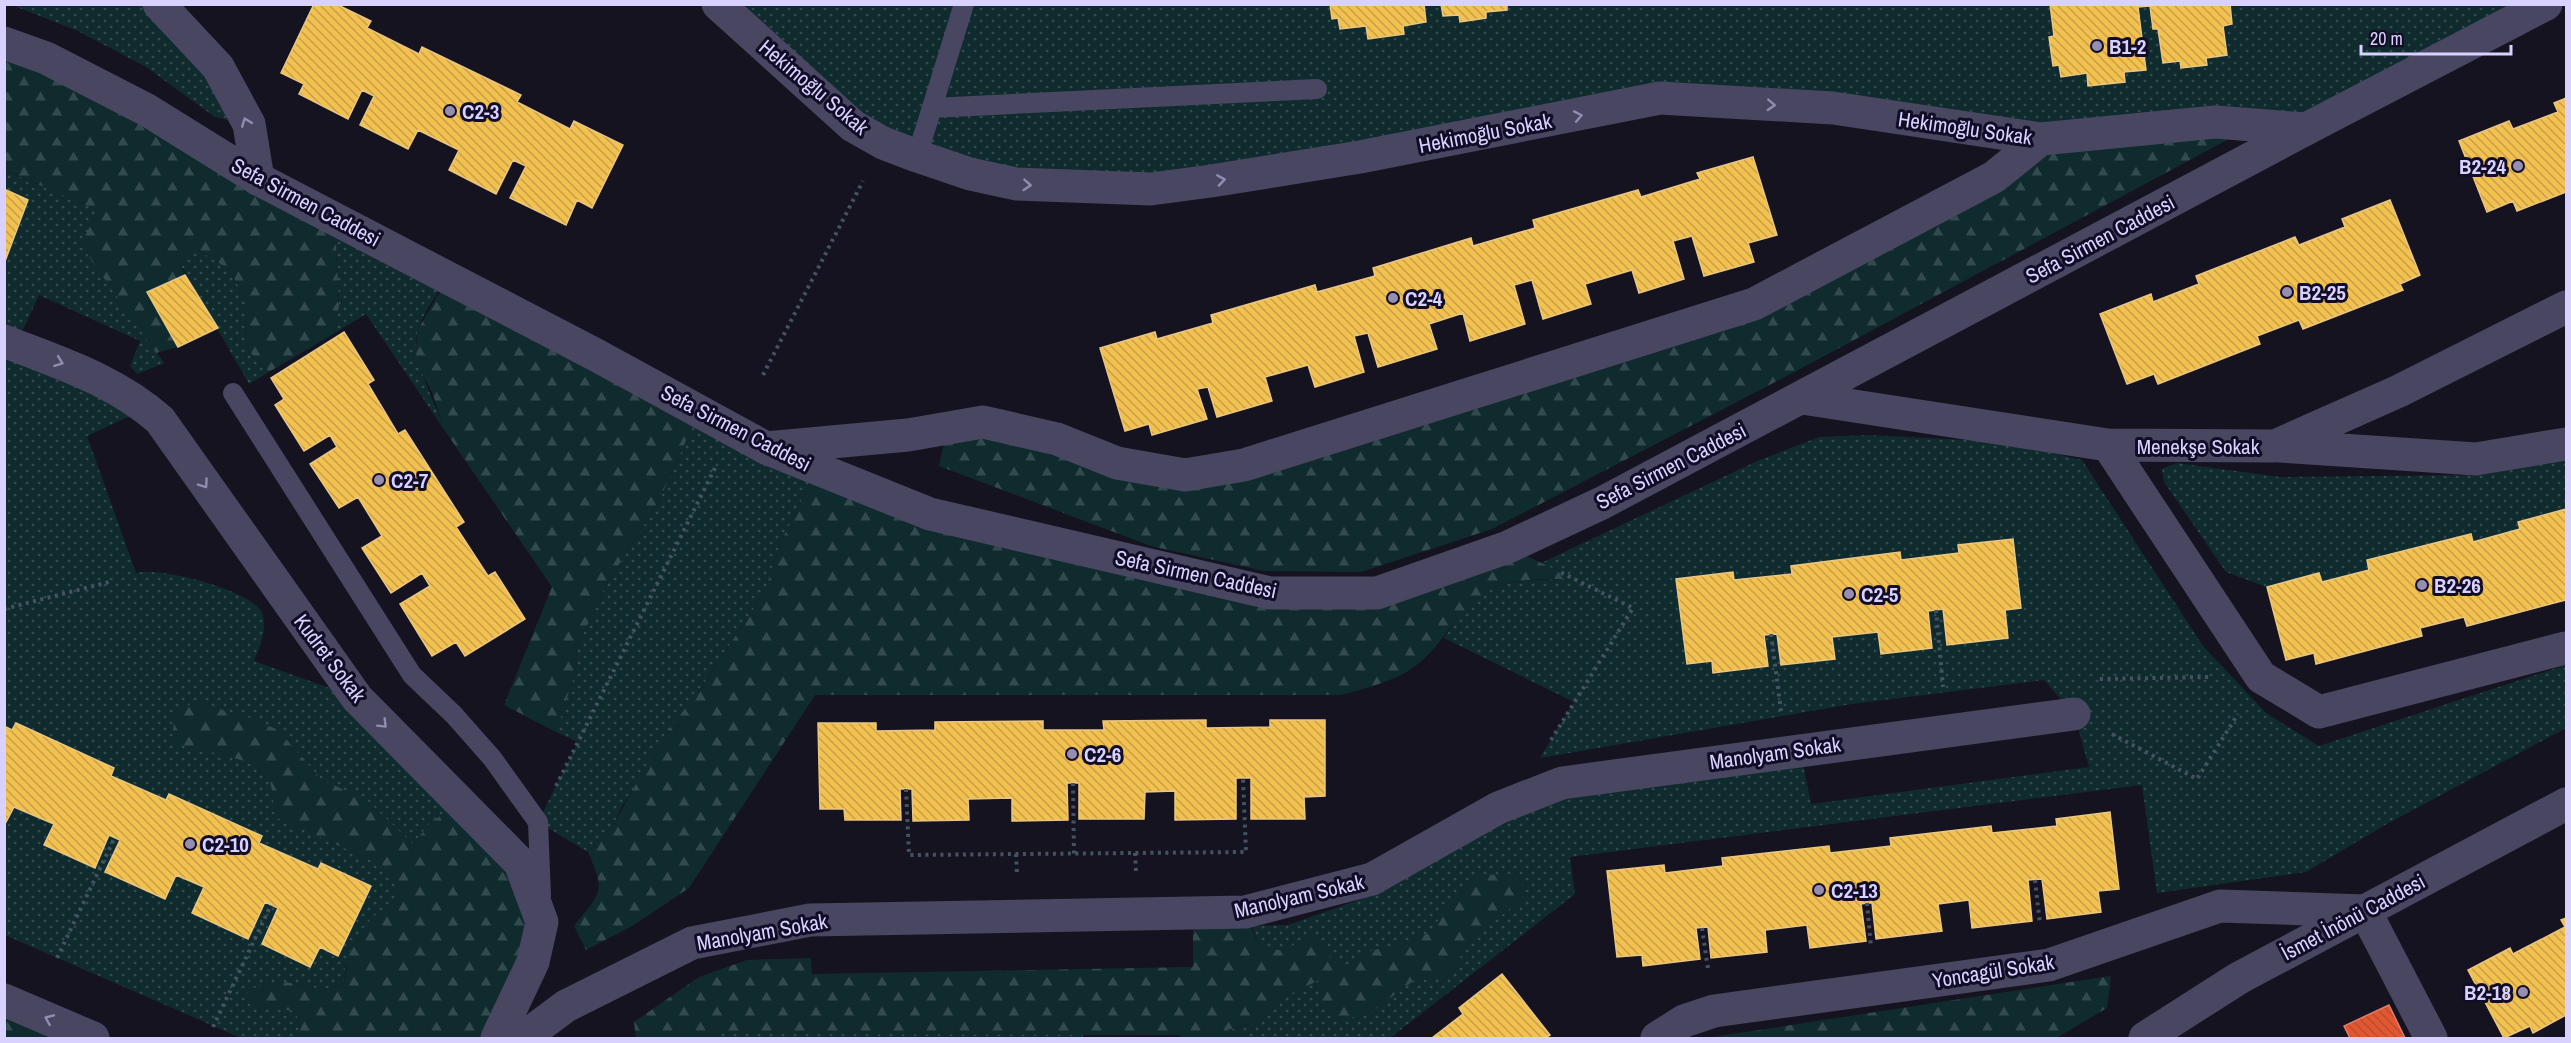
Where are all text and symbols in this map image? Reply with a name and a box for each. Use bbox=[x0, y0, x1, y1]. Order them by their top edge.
scale bar bbox=[2361, 18, 2511, 56]
text: 20 m bbox=[2370, 26, 2403, 51]
place label: B1-2 bbox=[2109, 32, 2146, 61]
street label: Hekimoğlu Sokak bbox=[753, 33, 875, 142]
marker: B1-2 bbox=[2090, 39, 2104, 53]
place label: C2-3 bbox=[462, 97, 499, 126]
one-way arrow bbox=[1767, 98, 1776, 111]
marker: C2-3 bbox=[443, 104, 457, 118]
street label: Hekimoğlu Sokak bbox=[1896, 104, 2034, 152]
street label: Hekimoğlu Sokak bbox=[1416, 106, 1554, 160]
one-way arrow bbox=[1573, 110, 1583, 123]
one-way arrow bbox=[241, 117, 254, 128]
street label: Sefa Sirmen Caddesi bbox=[227, 151, 385, 253]
place label: B2-24 bbox=[2459, 152, 2506, 181]
marker: B2-24 bbox=[2511, 159, 2525, 173]
one-way arrow bbox=[1217, 174, 1226, 186]
one-way arrow bbox=[1022, 178, 1031, 191]
street label: Sefa Sirmen Caddesi bbox=[2021, 188, 2179, 290]
place label: B2-25 bbox=[2299, 278, 2346, 307]
place label: C2-4 bbox=[1405, 284, 1443, 313]
marker: B2-25 bbox=[2280, 285, 2294, 299]
marker: C2-4 bbox=[1386, 291, 1400, 305]
one-way arrow bbox=[53, 355, 64, 367]
street label: Sefa Sirmen Caddesi bbox=[656, 378, 816, 478]
street label: Sefa Sirmen Caddesi bbox=[1591, 416, 1751, 516]
street label: Menekşe Sokak bbox=[2137, 432, 2260, 461]
place label: C2-7 bbox=[391, 466, 429, 495]
marker: C2-7 bbox=[372, 473, 386, 487]
one-way arrow bbox=[197, 477, 208, 488]
street label: Sefa Sirmen Caddesi bbox=[1112, 543, 1280, 605]
place label: B2-26 bbox=[2434, 571, 2481, 600]
marker: B2-26 bbox=[2415, 578, 2429, 592]
place label: C2-5 bbox=[1861, 580, 1899, 609]
marker: C2-5 bbox=[1842, 587, 1856, 601]
street label: Kudret Sokak bbox=[287, 608, 373, 708]
one-way arrow bbox=[377, 717, 387, 728]
street label: Manolyam Sokak bbox=[1708, 729, 1843, 777]
place label: C2-6 bbox=[1084, 740, 1121, 769]
marker: C2-6 bbox=[1065, 747, 1079, 761]
place label: C2-10 bbox=[202, 830, 249, 859]
marker: C2-10 bbox=[183, 837, 197, 851]
street label: Manolyam Sokak bbox=[1231, 867, 1367, 925]
street label: İsmet İnönü Caddesi bbox=[2276, 867, 2430, 967]
place label: C2-13 bbox=[1831, 876, 1878, 905]
marker: C2-13 bbox=[1812, 883, 1826, 897]
street label: Manolyam Sokak bbox=[694, 906, 830, 958]
street label: Yoncagül Sokak bbox=[1930, 947, 2056, 995]
place label: B2-18 bbox=[2464, 978, 2511, 1007]
marker: B2-18 bbox=[2516, 985, 2530, 999]
one-way arrow bbox=[44, 1015, 55, 1027]

